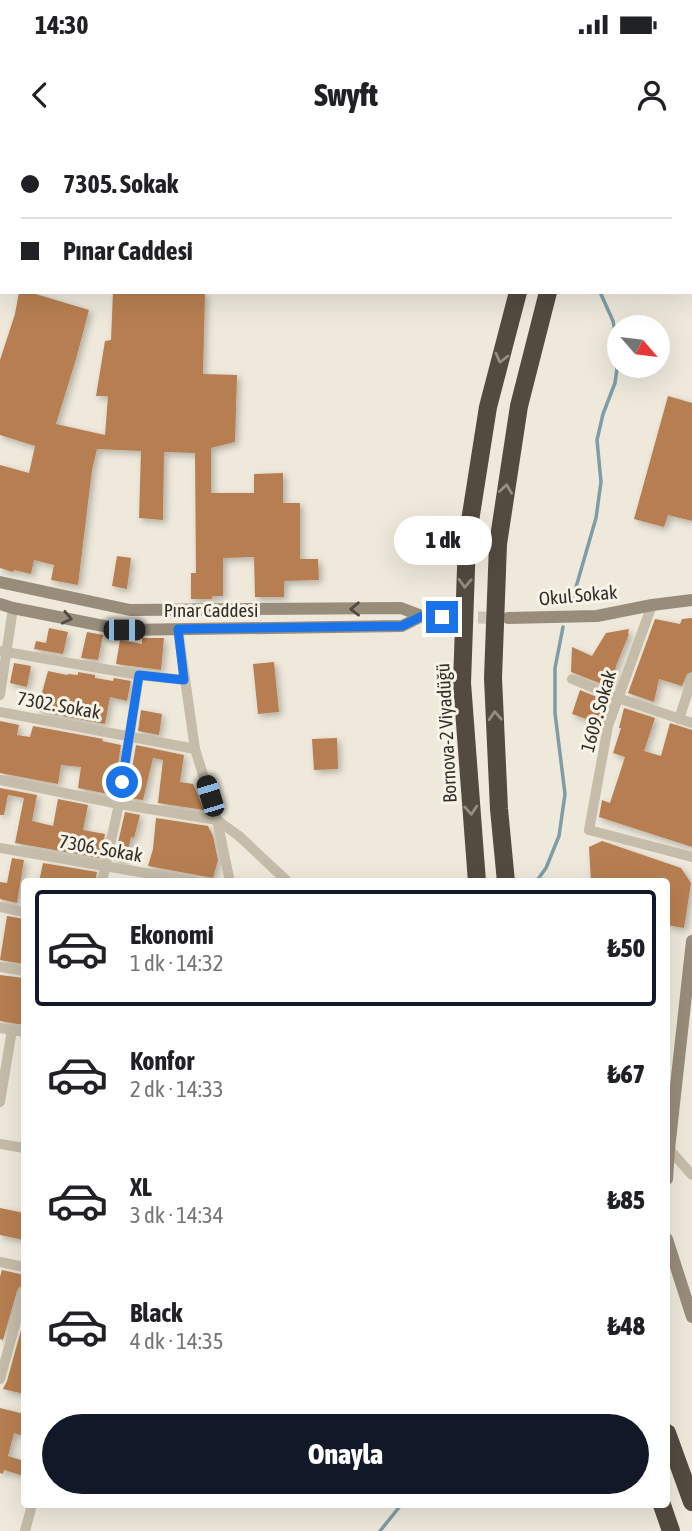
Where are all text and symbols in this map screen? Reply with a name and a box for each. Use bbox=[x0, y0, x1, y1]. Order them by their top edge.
text: 14:30 bbox=[35, 10, 89, 40]
icon: back bbox=[21, 76, 59, 114]
text: Swyft bbox=[314, 76, 378, 113]
icon: person bbox=[633, 76, 671, 114]
text: 7305. Sokak bbox=[63, 169, 178, 199]
text: Pınar Caddesi bbox=[63, 236, 193, 266]
north arrow bbox=[607, 315, 670, 378]
map controls bbox=[607, 315, 670, 378]
one-way arrow bbox=[495, 352, 509, 364]
one-way arrow bbox=[499, 484, 514, 495]
callout: 1 dk bbox=[393, 516, 491, 564]
text: 1 dk bbox=[426, 527, 460, 553]
one-way arrow bbox=[458, 577, 473, 588]
street label: Okul Sokak bbox=[538, 581, 619, 609]
street label: Pınar Caddesi bbox=[164, 599, 258, 621]
one-way arrow bbox=[350, 601, 360, 617]
route end bbox=[426, 601, 458, 633]
one-way arrow bbox=[61, 610, 73, 625]
car bbox=[104, 620, 146, 641]
street label: Bornova-2 Viyadüğü bbox=[431, 663, 461, 803]
street label: 1609. Sokak bbox=[576, 667, 620, 754]
street label: 7302. Sokak bbox=[16, 687, 103, 723]
one-way arrow bbox=[487, 710, 502, 721]
route start bbox=[106, 766, 138, 798]
car bbox=[194, 773, 227, 819]
one-way arrow bbox=[463, 804, 478, 815]
street label: 7306. Sokak bbox=[58, 830, 145, 866]
icon: car bbox=[46, 917, 109, 980]
text: Ekonomi bbox=[130, 920, 214, 950]
text: ₺50 bbox=[608, 933, 645, 963]
text: 1 dk · 14:32 bbox=[130, 950, 224, 976]
icon: car bbox=[46, 1043, 109, 1106]
text: Konfor bbox=[130, 1046, 194, 1076]
text: ₺67 bbox=[608, 1059, 645, 1089]
text: 2 dk · 14:33 bbox=[130, 1076, 224, 1102]
icon: car bbox=[46, 1169, 109, 1232]
text: XL bbox=[130, 1172, 152, 1202]
text: ₺85 bbox=[608, 1185, 645, 1215]
text: 3 dk · 14:34 bbox=[130, 1202, 224, 1228]
icon: car bbox=[46, 1295, 109, 1358]
text: Black bbox=[130, 1298, 182, 1328]
text: ₺48 bbox=[608, 1311, 645, 1341]
text: 4 dk · 14:35 bbox=[130, 1328, 224, 1354]
button: Onayla bbox=[42, 1414, 649, 1494]

